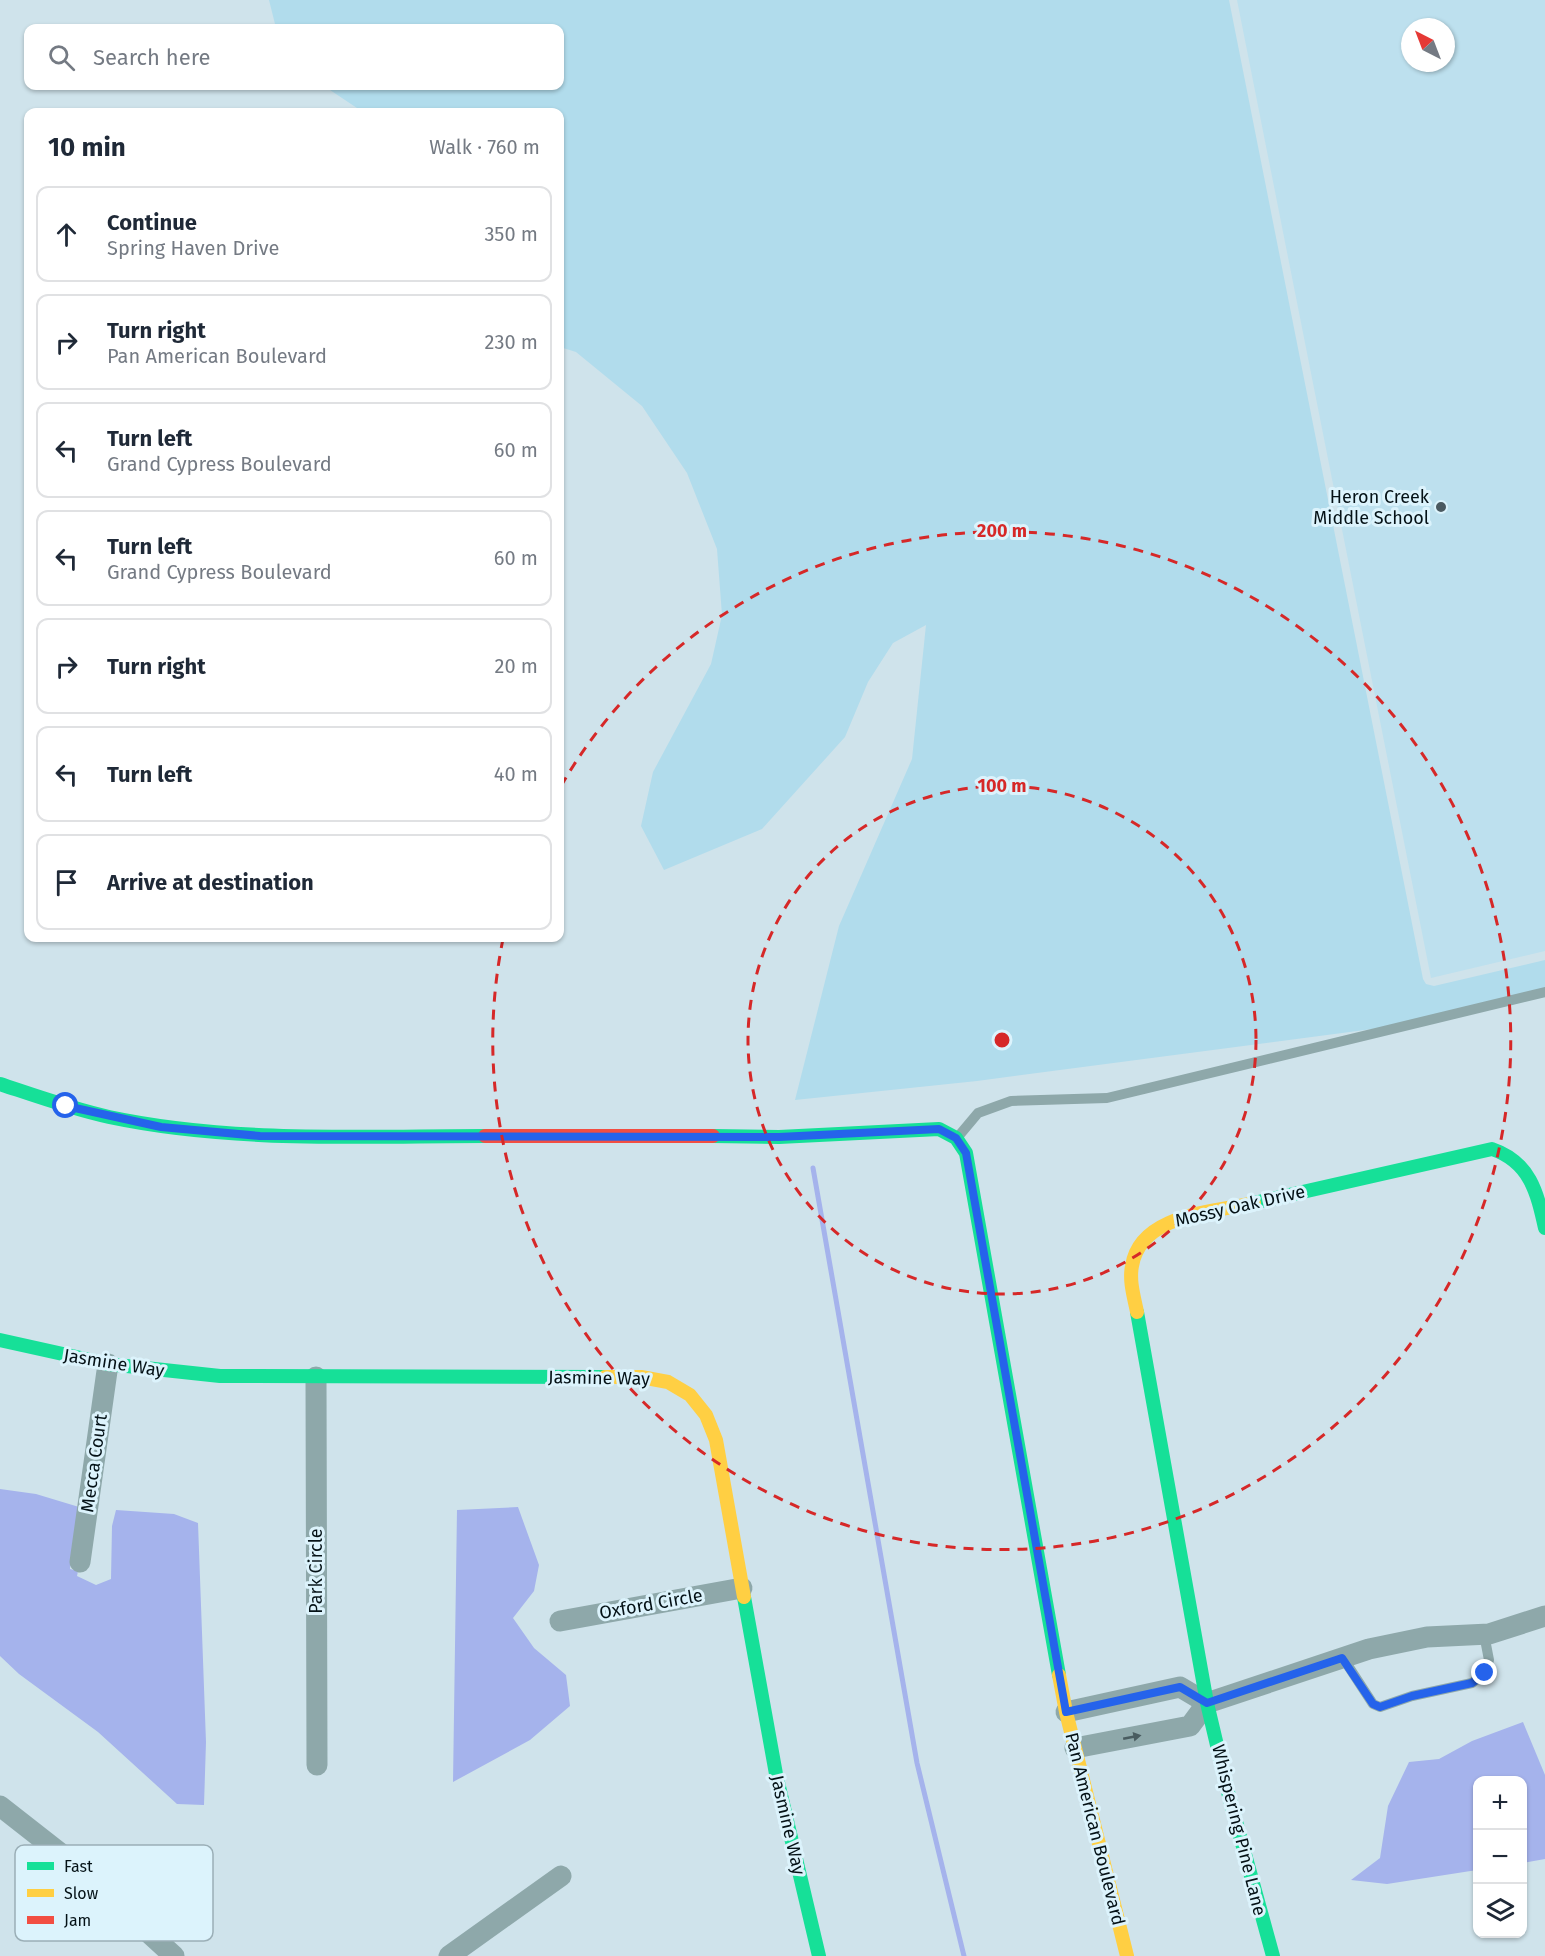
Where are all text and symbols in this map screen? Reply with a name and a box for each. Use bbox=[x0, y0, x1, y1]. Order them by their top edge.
north arrow bbox=[1401, 18, 1455, 72]
search box bbox=[24, 24, 564, 90]
icon: search bbox=[45, 41, 78, 74]
text: Search here bbox=[93, 44, 211, 71]
text: 10 min bbox=[48, 132, 126, 163]
text: Walk · 760 m bbox=[429, 135, 540, 159]
text: Continue bbox=[107, 209, 197, 236]
icon: ahead bbox=[50, 218, 83, 251]
text: 350 m bbox=[484, 222, 538, 246]
text: Spring Haven Drive bbox=[107, 236, 279, 260]
text: Turn right bbox=[107, 317, 206, 344]
icon: right bbox=[50, 326, 83, 359]
text: 230 m bbox=[485, 330, 538, 354]
text: Pan American Boulevard bbox=[107, 344, 327, 368]
text: Turn left bbox=[107, 425, 192, 452]
icon: left bbox=[50, 434, 83, 467]
text: 60 m bbox=[494, 438, 538, 462]
text: Grand Cypress Boulevard bbox=[107, 452, 332, 476]
place label: Heron Creek Middle School bbox=[1313, 486, 1430, 529]
marker: Heron Creek Middle School bbox=[1434, 500, 1448, 514]
text: 200 m bbox=[977, 520, 1027, 542]
text: Turn left bbox=[107, 533, 192, 560]
icon: left bbox=[50, 542, 83, 575]
text: 60 m bbox=[494, 546, 538, 570]
text: Grand Cypress Boulevard bbox=[107, 560, 332, 584]
icon: right bbox=[50, 650, 83, 683]
text: Turn right bbox=[107, 653, 206, 680]
text: 20 m bbox=[495, 654, 538, 678]
icon: left bbox=[50, 758, 83, 791]
text: Turn left bbox=[107, 761, 192, 788]
text: 40 m bbox=[494, 762, 538, 786]
text: 100 m bbox=[978, 775, 1026, 797]
icon: arrive bbox=[50, 866, 83, 899]
text: Arrive at destination bbox=[107, 869, 314, 896]
centre of rings bbox=[992, 1030, 1012, 1050]
route start bbox=[52, 1092, 78, 1118]
street label: Mossy Oak Drive bbox=[1173, 1180, 1307, 1232]
street label: Jasmine Way bbox=[62, 1344, 166, 1382]
street label: Jasmine Way bbox=[548, 1366, 650, 1390]
street label: Mecca Court bbox=[76, 1412, 112, 1514]
street label: Park Circle bbox=[305, 1528, 327, 1614]
street label: Oxford Circle bbox=[598, 1584, 704, 1624]
route end bbox=[1471, 1659, 1497, 1685]
street label: Pan American Boulevard bbox=[1060, 1730, 1130, 1928]
one-way arrow bbox=[1123, 1732, 1142, 1741]
street label: Whispering Pine Lane bbox=[1207, 1742, 1271, 1918]
street label: Jasmine Way bbox=[766, 1773, 810, 1877]
map controls bbox=[1473, 1776, 1527, 1938]
button: + bbox=[1473, 1776, 1527, 1830]
button: − bbox=[1473, 1830, 1527, 1884]
legend bbox=[15, 1845, 213, 1941]
text: Fast bbox=[64, 1857, 93, 1876]
text: Slow bbox=[64, 1884, 99, 1903]
button: layers bbox=[1473, 1884, 1527, 1938]
text: Jam bbox=[64, 1911, 91, 1930]

